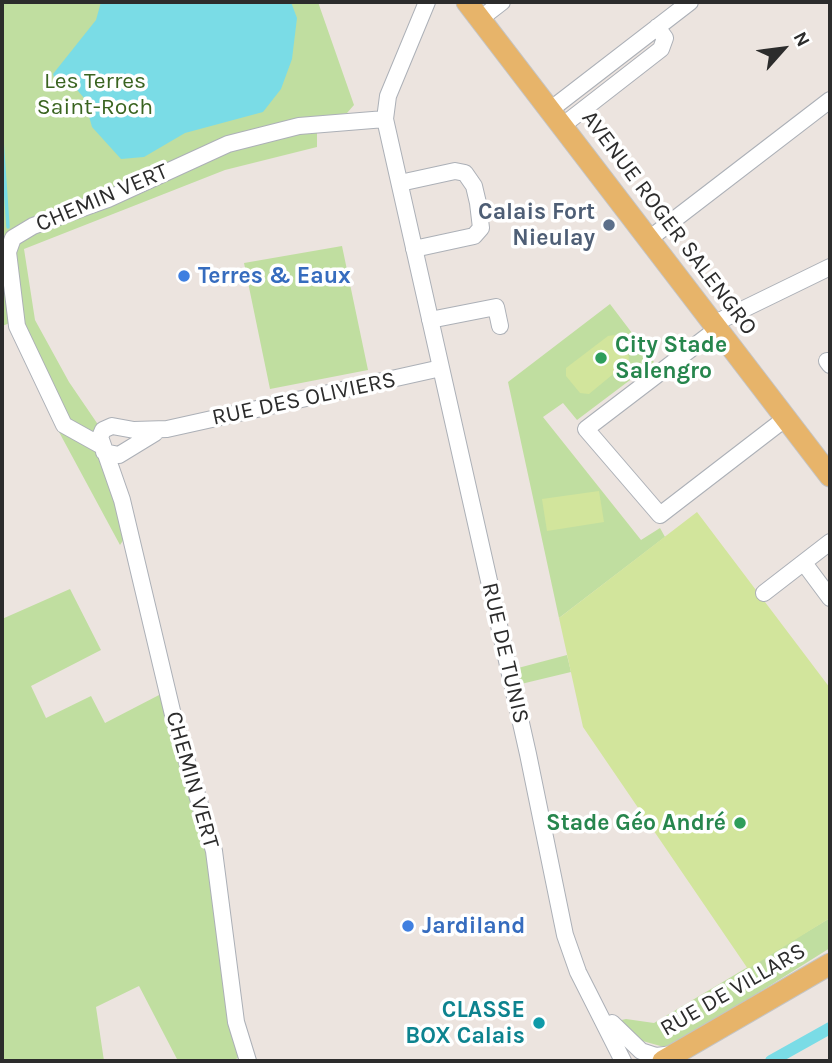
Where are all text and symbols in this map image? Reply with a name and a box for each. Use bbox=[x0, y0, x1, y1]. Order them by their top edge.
north arrow bbox=[748, 14, 818, 84]
text: N bbox=[789, 28, 814, 50]
park label: Les Terres Saint-Roch bbox=[37, 67, 153, 121]
street label: AVENUE ROGER SALENGRO bbox=[576, 105, 762, 341]
street label: CHEMIN VERT bbox=[32, 158, 172, 238]
place label: Calais Fort Nieulay bbox=[478, 198, 595, 252]
marker: Calais Fort Nieulay bbox=[601, 217, 617, 233]
place label: Terres & Eaux bbox=[198, 262, 351, 290]
marker: Terres & Eaux bbox=[176, 268, 192, 284]
place label: City Stade Salengro bbox=[615, 331, 727, 385]
marker: City Stade Salengro bbox=[593, 350, 609, 366]
street label: RUE DES OLIVIERS bbox=[210, 366, 398, 432]
street label: RUE DE TUNIS bbox=[475, 580, 535, 726]
street label: CHEMIN VERT bbox=[159, 708, 225, 852]
place label: Stade Géo André bbox=[546, 809, 726, 837]
marker: Stade Géo André bbox=[732, 815, 748, 831]
place label: Jardiland bbox=[422, 912, 525, 940]
marker: Jardiland bbox=[400, 918, 416, 934]
street label: RUE DE VILLARS bbox=[655, 937, 811, 1043]
place label: CLASSE BOX Calais bbox=[405, 996, 525, 1050]
marker: CLASSE BOX Calais bbox=[531, 1015, 547, 1031]

